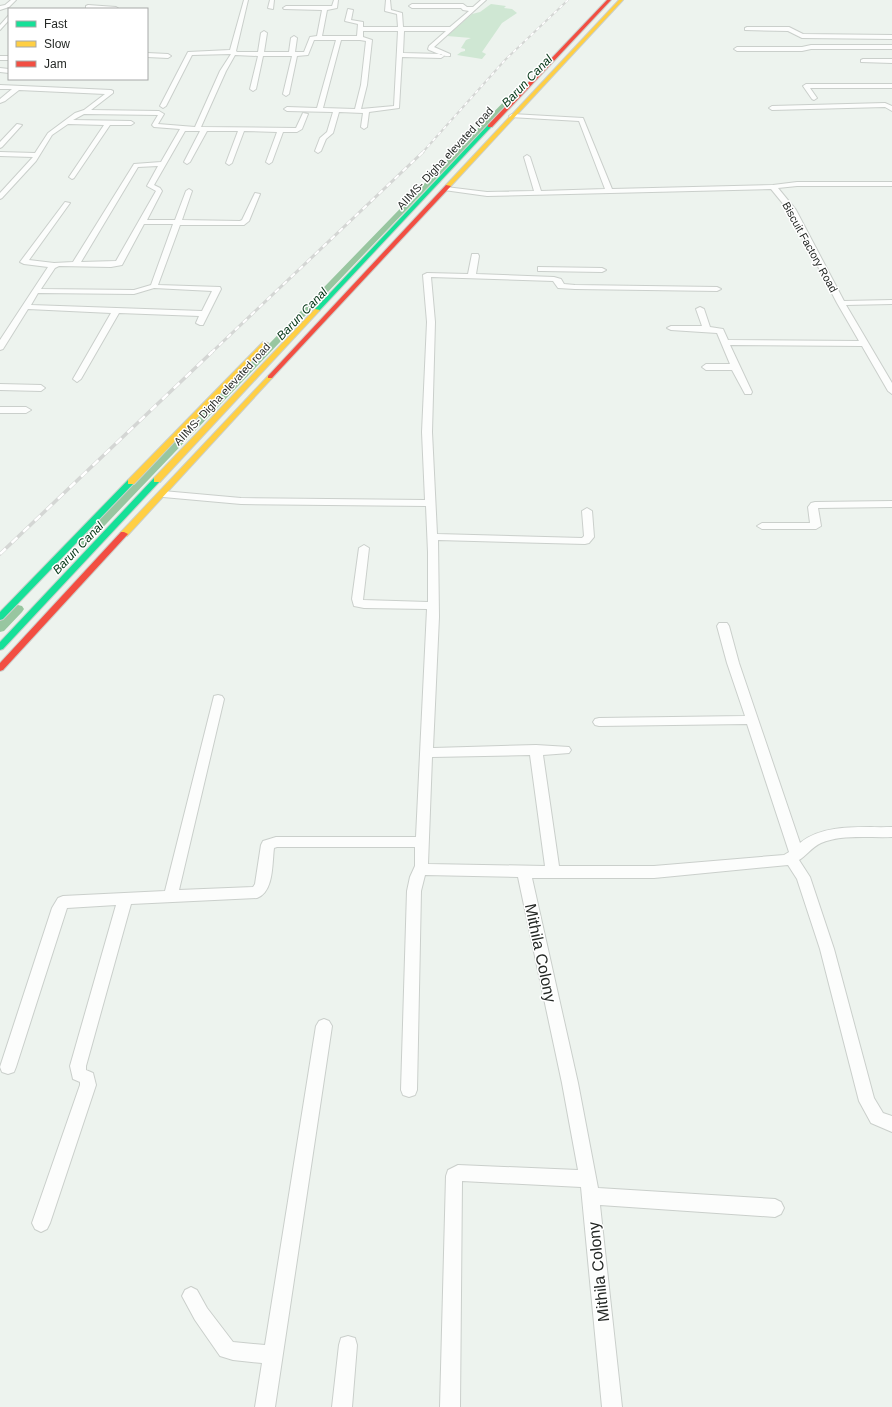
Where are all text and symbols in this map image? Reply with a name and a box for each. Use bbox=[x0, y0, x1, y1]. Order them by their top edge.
legend bbox=[8, 8, 148, 80]
text: Fast bbox=[44, 17, 68, 31]
text: Slow bbox=[44, 37, 70, 51]
water label: Barun Canal bbox=[499, 52, 555, 110]
text: Jam bbox=[44, 57, 67, 71]
street label: AIIMS- Digha elevated road bbox=[395, 104, 495, 212]
street label: Biscuit Factory Road bbox=[780, 200, 840, 294]
water label: Barun Canal bbox=[274, 285, 330, 343]
street label: AIIMS- Digha elevated road bbox=[172, 340, 272, 448]
water label: Barun Canal bbox=[50, 519, 106, 577]
street label: Mithila Colony bbox=[522, 902, 559, 1004]
street label: Mithila Colony bbox=[585, 1221, 612, 1323]

